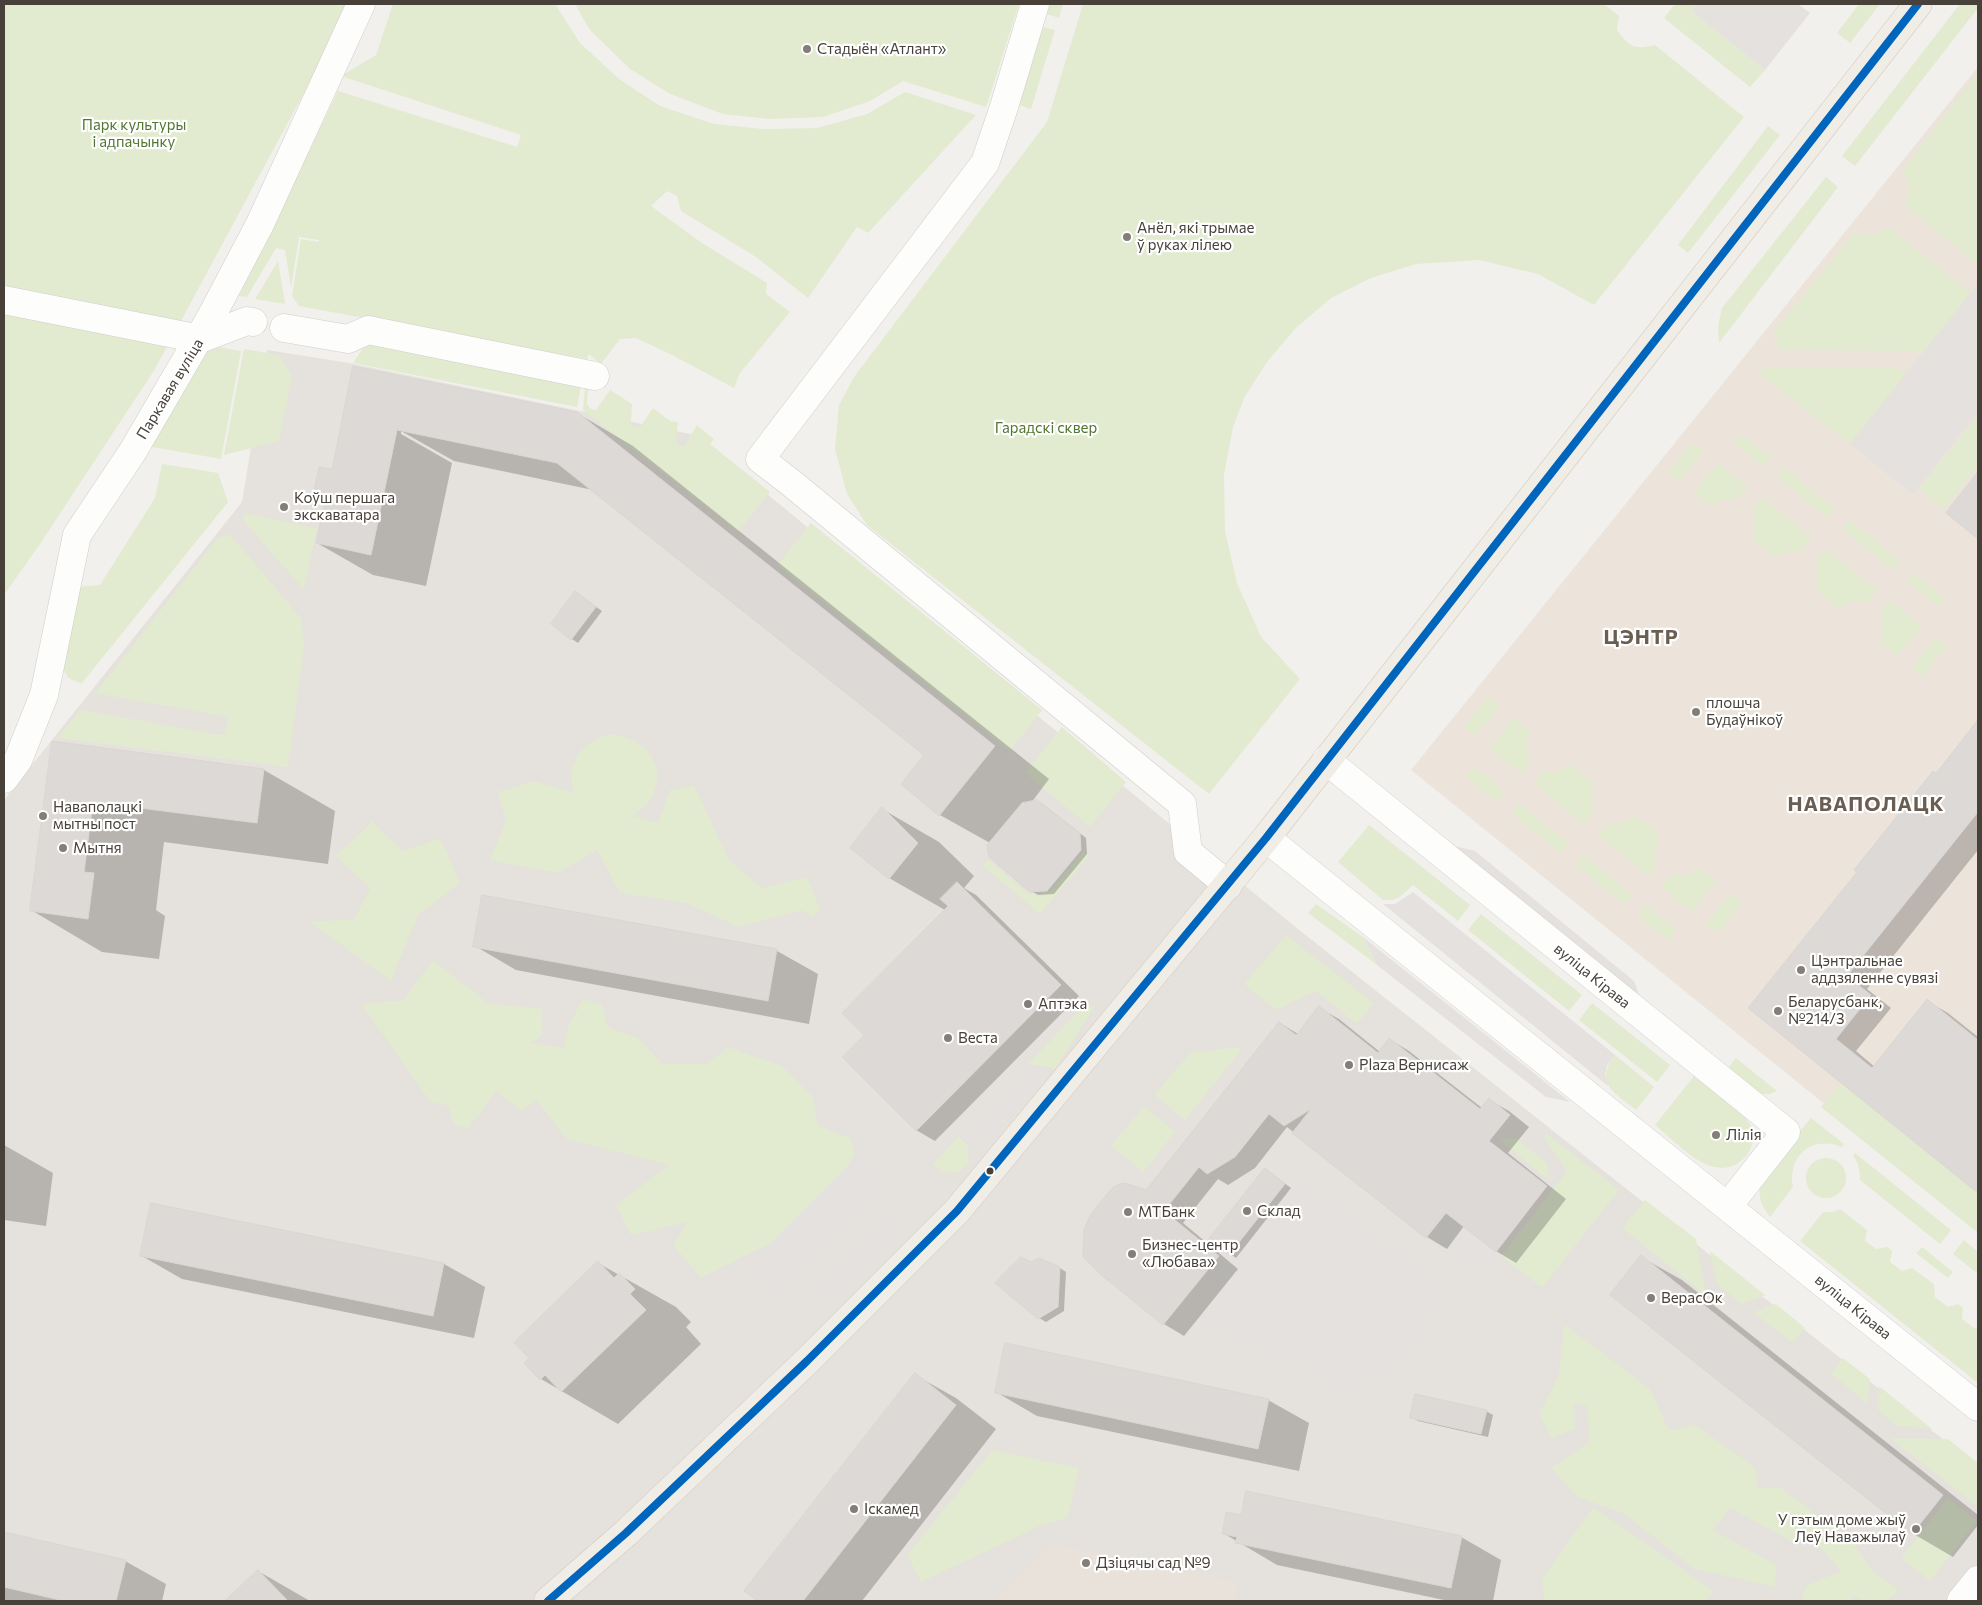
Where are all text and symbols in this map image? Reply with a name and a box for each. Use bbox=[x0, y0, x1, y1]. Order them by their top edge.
place label: Стадыён «Атлант» bbox=[817, 40, 946, 58]
marker: Стадыён «Атлант» bbox=[801, 43, 813, 55]
park label: Парк культуры і адпачынку bbox=[82, 116, 186, 151]
place label: Анёл, які трымае ў руках лілею bbox=[1137, 219, 1254, 254]
marker: Анёл, які трымае ў руках лілею bbox=[1121, 231, 1133, 243]
street label: Паркавая вуліца bbox=[133, 335, 207, 443]
park label: Гарадскі сквер bbox=[995, 419, 1097, 437]
place label: Коўш першага экскаватара bbox=[294, 489, 395, 524]
marker: Коўш першага экскаватара bbox=[278, 501, 290, 513]
district label: ЦЭНТР bbox=[1603, 625, 1679, 649]
place label: плошча Будаўнікоў bbox=[1706, 694, 1783, 729]
marker: плошча Будаўнікоў bbox=[1690, 706, 1702, 718]
district label: НАВАПОЛАЦК bbox=[1786, 792, 1946, 816]
place label: Наваполацкі мытны пост bbox=[53, 798, 142, 833]
marker: Наваполацкі мытны пост bbox=[37, 810, 49, 822]
place label: Мытня bbox=[73, 839, 122, 857]
marker: Мытня bbox=[57, 842, 69, 854]
street label: вуліца Кірава bbox=[1550, 940, 1634, 1012]
place label: Цэнтральнае аддзяленне сувязі bbox=[1811, 952, 1938, 987]
marker: Цэнтральнае аддзяленне сувязі bbox=[1795, 964, 1807, 976]
place label: Беларусбанк, №214/3 bbox=[1788, 993, 1882, 1028]
place label: Аптэка bbox=[1038, 995, 1087, 1013]
marker: Аптэка bbox=[1022, 998, 1034, 1010]
marker: Беларусбанк, №214/3 bbox=[1772, 1005, 1784, 1017]
place label: Веста bbox=[958, 1029, 998, 1047]
marker: Веста bbox=[942, 1032, 954, 1044]
place label: Plaza Вернисаж bbox=[1359, 1056, 1469, 1074]
marker: Plaza Вернисаж bbox=[1343, 1059, 1355, 1071]
place label: Лілія bbox=[1726, 1126, 1762, 1144]
marker: Лілія bbox=[1710, 1129, 1722, 1141]
unlabelled marker bbox=[985, 1166, 995, 1176]
place label: Склад bbox=[1257, 1202, 1301, 1220]
place label: МТБанк bbox=[1138, 1203, 1195, 1221]
marker: Склад bbox=[1241, 1205, 1253, 1217]
marker: МТБанк bbox=[1122, 1206, 1134, 1218]
place label: Бизнес-центр «Любава» bbox=[1142, 1236, 1238, 1271]
marker: Бизнес-центр «Любава» bbox=[1126, 1248, 1138, 1260]
street label: вуліца Кірава bbox=[1811, 1271, 1895, 1343]
place label: ВерасОк bbox=[1661, 1289, 1723, 1307]
marker: ВерасОк bbox=[1645, 1292, 1657, 1304]
place label: Іскамед bbox=[864, 1500, 919, 1518]
marker: Іскамед bbox=[848, 1503, 860, 1515]
place label: У гэтым доме жыў Леў Наважылаў bbox=[1778, 1511, 1906, 1546]
marker: У гэтым доме жыў Леў Наважылаў bbox=[1910, 1523, 1922, 1535]
place label: Дзіцячы сад №9 bbox=[1096, 1554, 1211, 1572]
marker: Дзіцячы сад №9 bbox=[1080, 1557, 1092, 1569]

